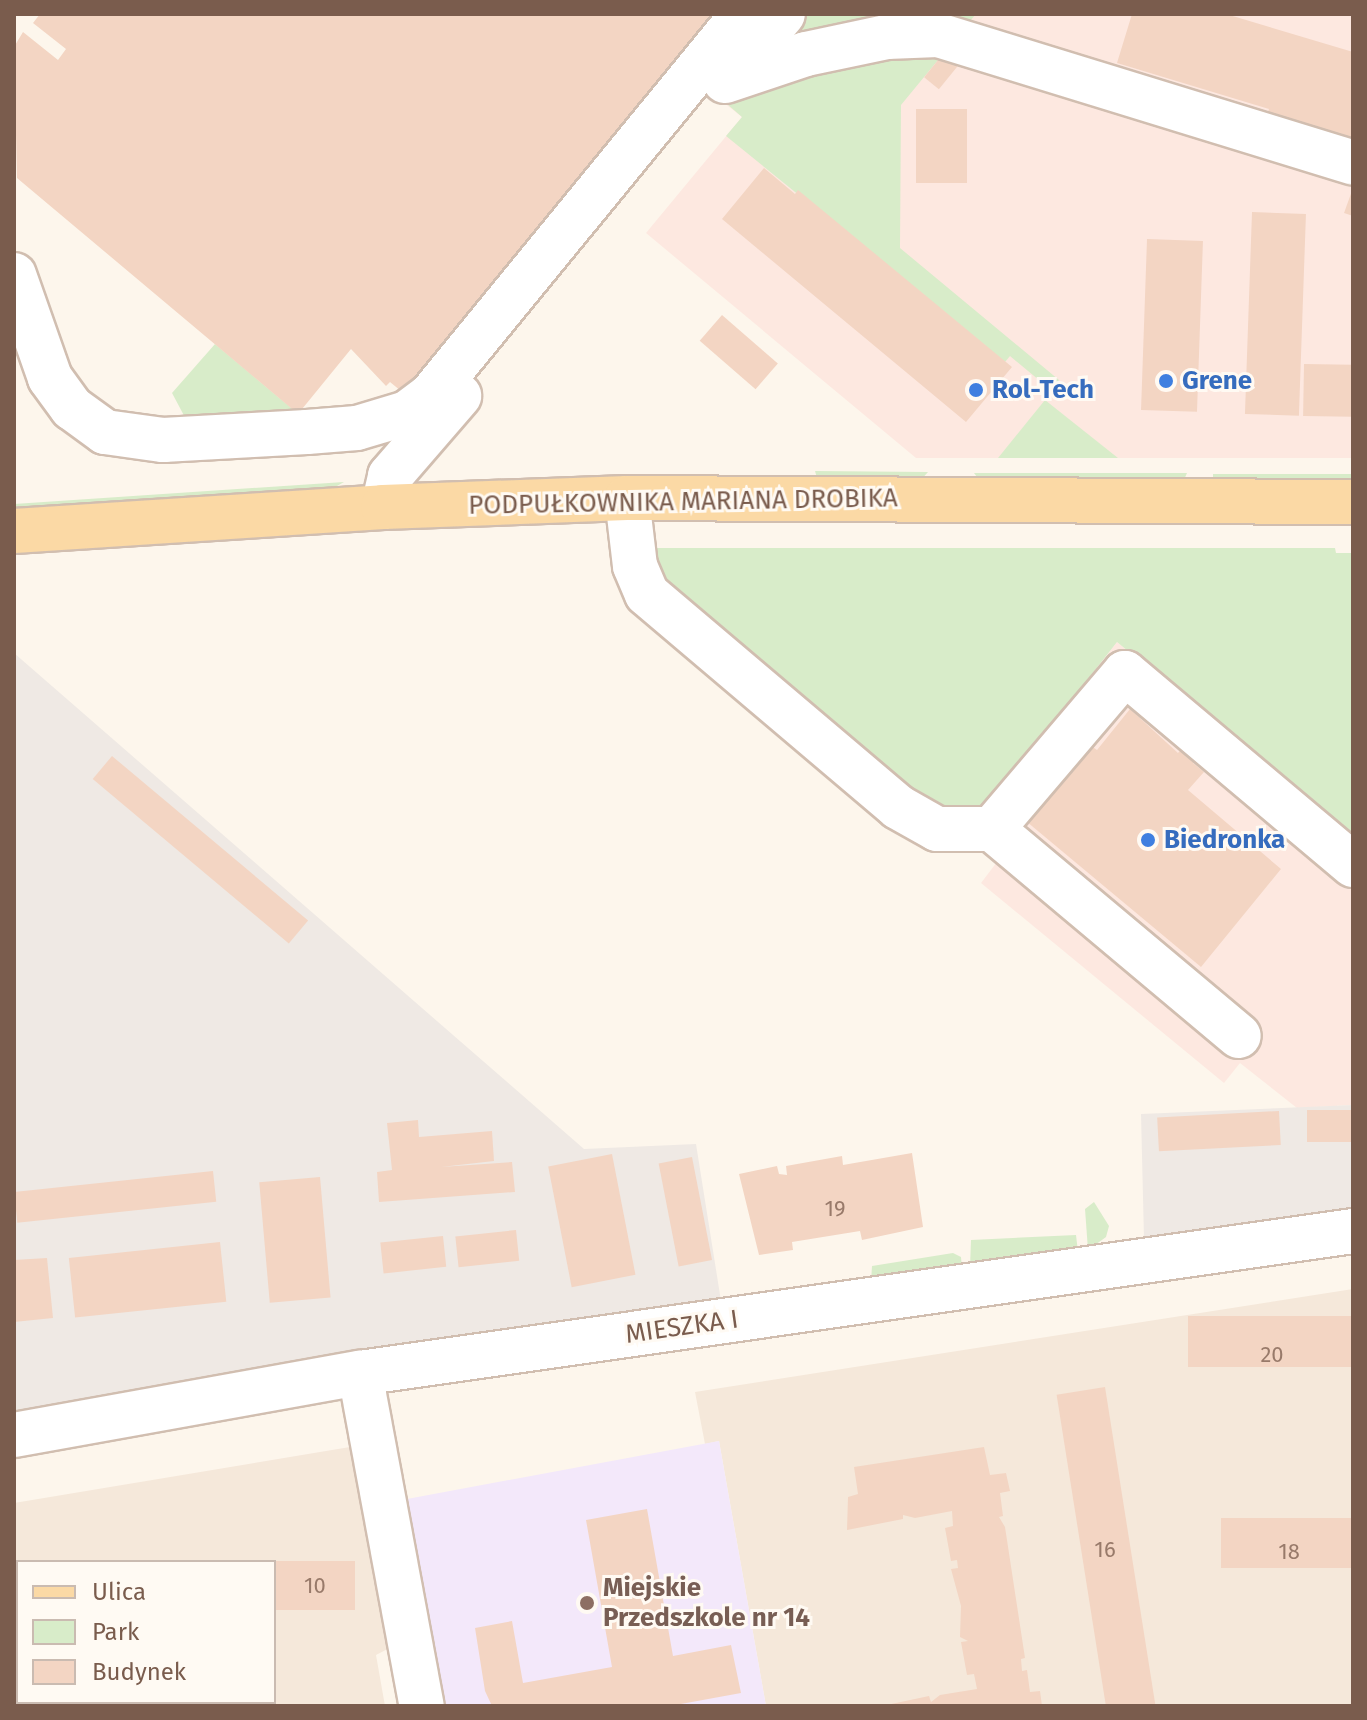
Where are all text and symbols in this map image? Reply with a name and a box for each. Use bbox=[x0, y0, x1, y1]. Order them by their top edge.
place label: Grene bbox=[1182, 365, 1252, 397]
marker: Grene bbox=[1157, 372, 1175, 390]
place label: Rol-Tech bbox=[992, 374, 1094, 406]
marker: Rol-Tech bbox=[967, 381, 985, 399]
street label: PODPUŁKOWNIKA MARIANA DROBIKA bbox=[468, 483, 898, 521]
place label: Biedronka bbox=[1164, 824, 1285, 856]
marker: Biedronka bbox=[1139, 831, 1157, 849]
house number: 19 bbox=[824, 1196, 846, 1222]
street label: MIESZKA I bbox=[624, 1304, 740, 1350]
house number: 20 bbox=[1260, 1342, 1284, 1368]
house number: 16 bbox=[1094, 1537, 1116, 1563]
house number: 18 bbox=[1278, 1539, 1300, 1565]
legend bbox=[16, 1560, 276, 1704]
place label: Miejskie Przedszkole nr 14 bbox=[603, 1572, 810, 1634]
house number: 10 bbox=[304, 1573, 326, 1599]
text: Ulica bbox=[92, 1578, 146, 1606]
marker: Miejskie Przedszkole nr 14 bbox=[578, 1594, 596, 1612]
text: Park bbox=[92, 1618, 139, 1646]
text: Budynek bbox=[92, 1658, 186, 1686]

